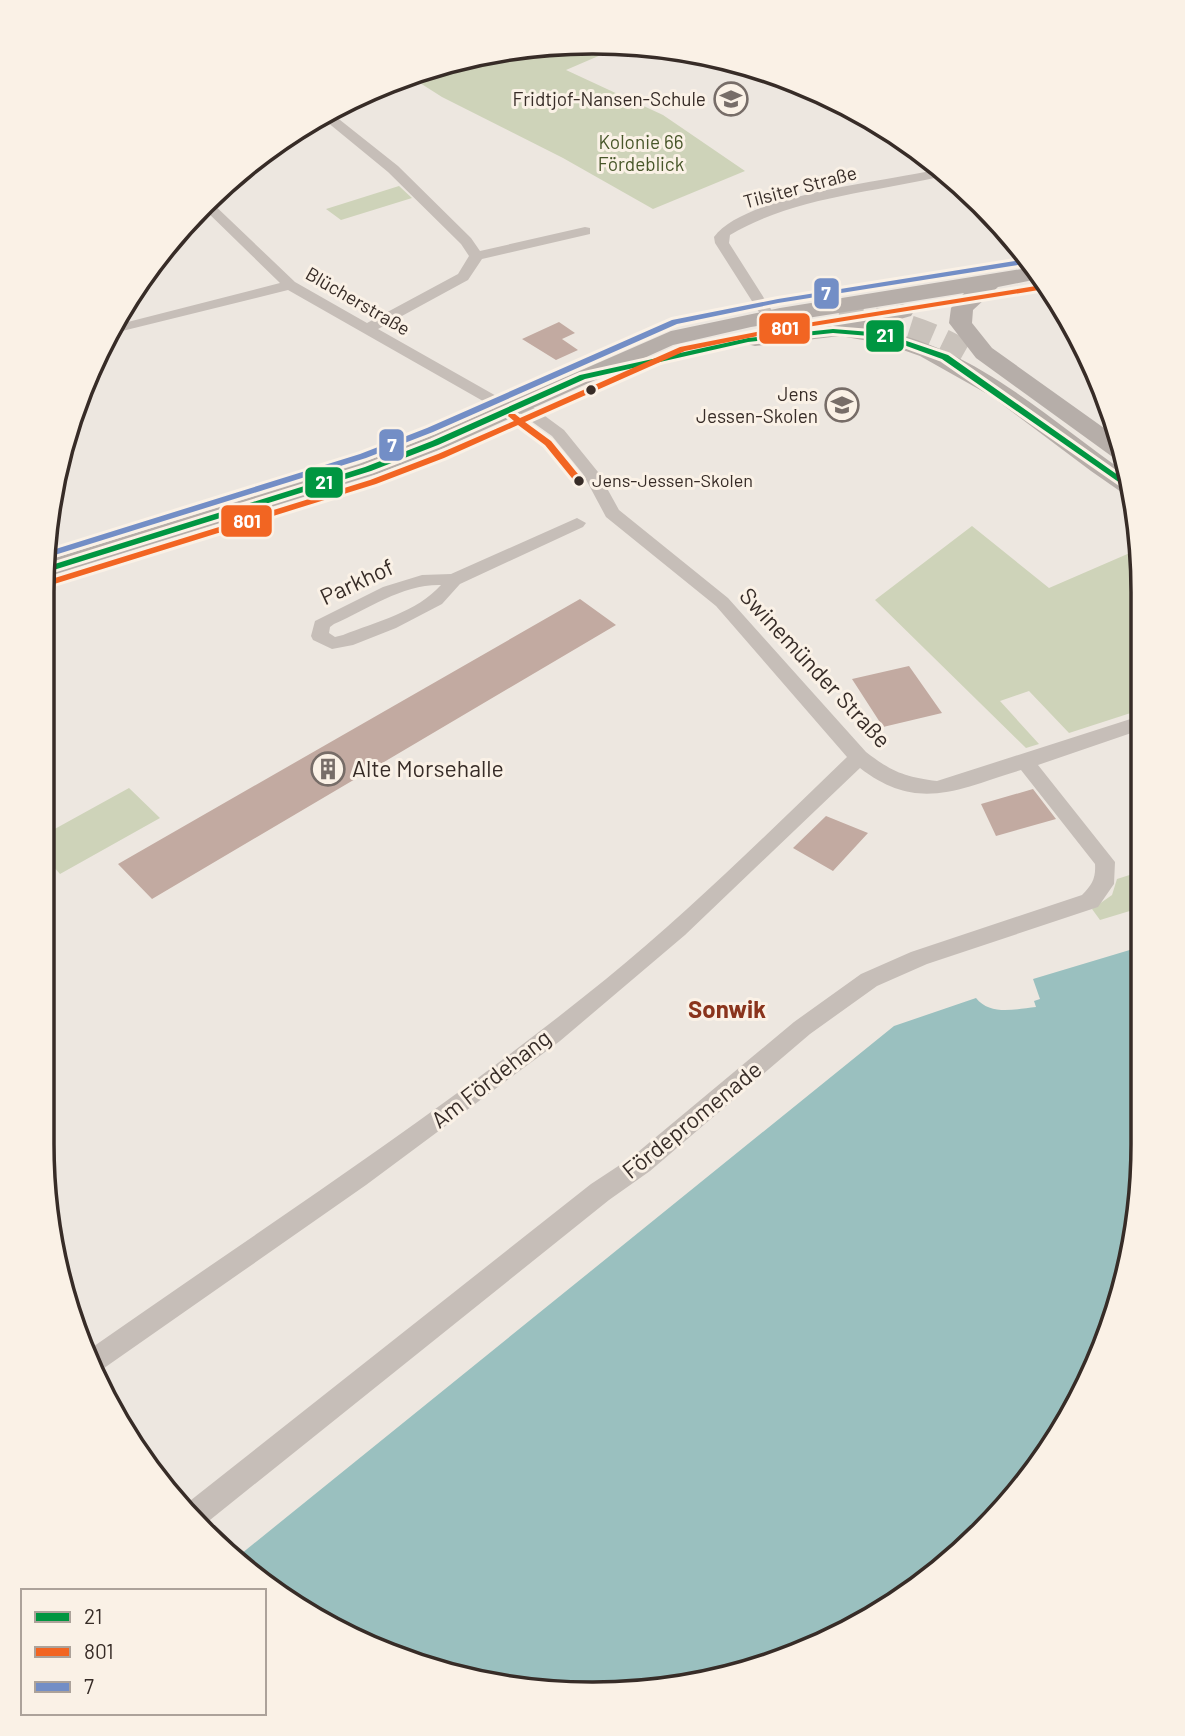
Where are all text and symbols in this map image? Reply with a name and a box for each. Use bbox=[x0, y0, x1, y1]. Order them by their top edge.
school or university icon: Fridtjof-Nansen-Schule bbox=[712, 80, 750, 118]
place label: Fridtjof-Nansen-Schule bbox=[513, 87, 706, 110]
park label: Kolonie 66 Fördeblick bbox=[598, 130, 684, 175]
street label: Tilsiter Straße bbox=[741, 160, 859, 213]
street label: Blücherstraße bbox=[302, 261, 415, 340]
line badge: 7 bbox=[813, 277, 840, 310]
text: 7 bbox=[821, 281, 831, 304]
line badge: 801 bbox=[758, 312, 811, 345]
text: 801 bbox=[771, 316, 799, 339]
line badge: 21 bbox=[865, 319, 905, 353]
text: 21 bbox=[876, 323, 894, 346]
place label: Jens Jessen-Skolen bbox=[696, 382, 818, 427]
unlabelled marker bbox=[584, 383, 598, 397]
school or university icon: Jens Jessen-Skolen bbox=[823, 386, 861, 424]
line badge: 7 bbox=[378, 428, 405, 462]
text: 7 bbox=[387, 433, 397, 456]
line badge: 21 bbox=[304, 466, 344, 499]
place label: Jens-Jessen-Skolen bbox=[592, 469, 753, 491]
text: 21 bbox=[315, 470, 333, 493]
marker: Jens-Jessen-Skolen bbox=[572, 474, 586, 488]
line badge: 801 bbox=[220, 504, 273, 538]
text: 801 bbox=[233, 509, 261, 532]
street label: Parkhof bbox=[315, 552, 398, 610]
street label: Swinemünder Straße bbox=[734, 581, 897, 753]
building icon: Alte Morsehalle bbox=[309, 750, 347, 788]
place label: Alte Morsehalle bbox=[352, 754, 504, 782]
district label: Sonwik bbox=[688, 994, 766, 1023]
street label: Am Fördehang bbox=[425, 1023, 556, 1134]
street label: Fördepromenade bbox=[616, 1054, 767, 1184]
legend bbox=[21, 1589, 266, 1715]
text: 21 bbox=[84, 1603, 102, 1628]
text: 801 bbox=[84, 1638, 114, 1663]
text: 7 bbox=[84, 1673, 94, 1698]

